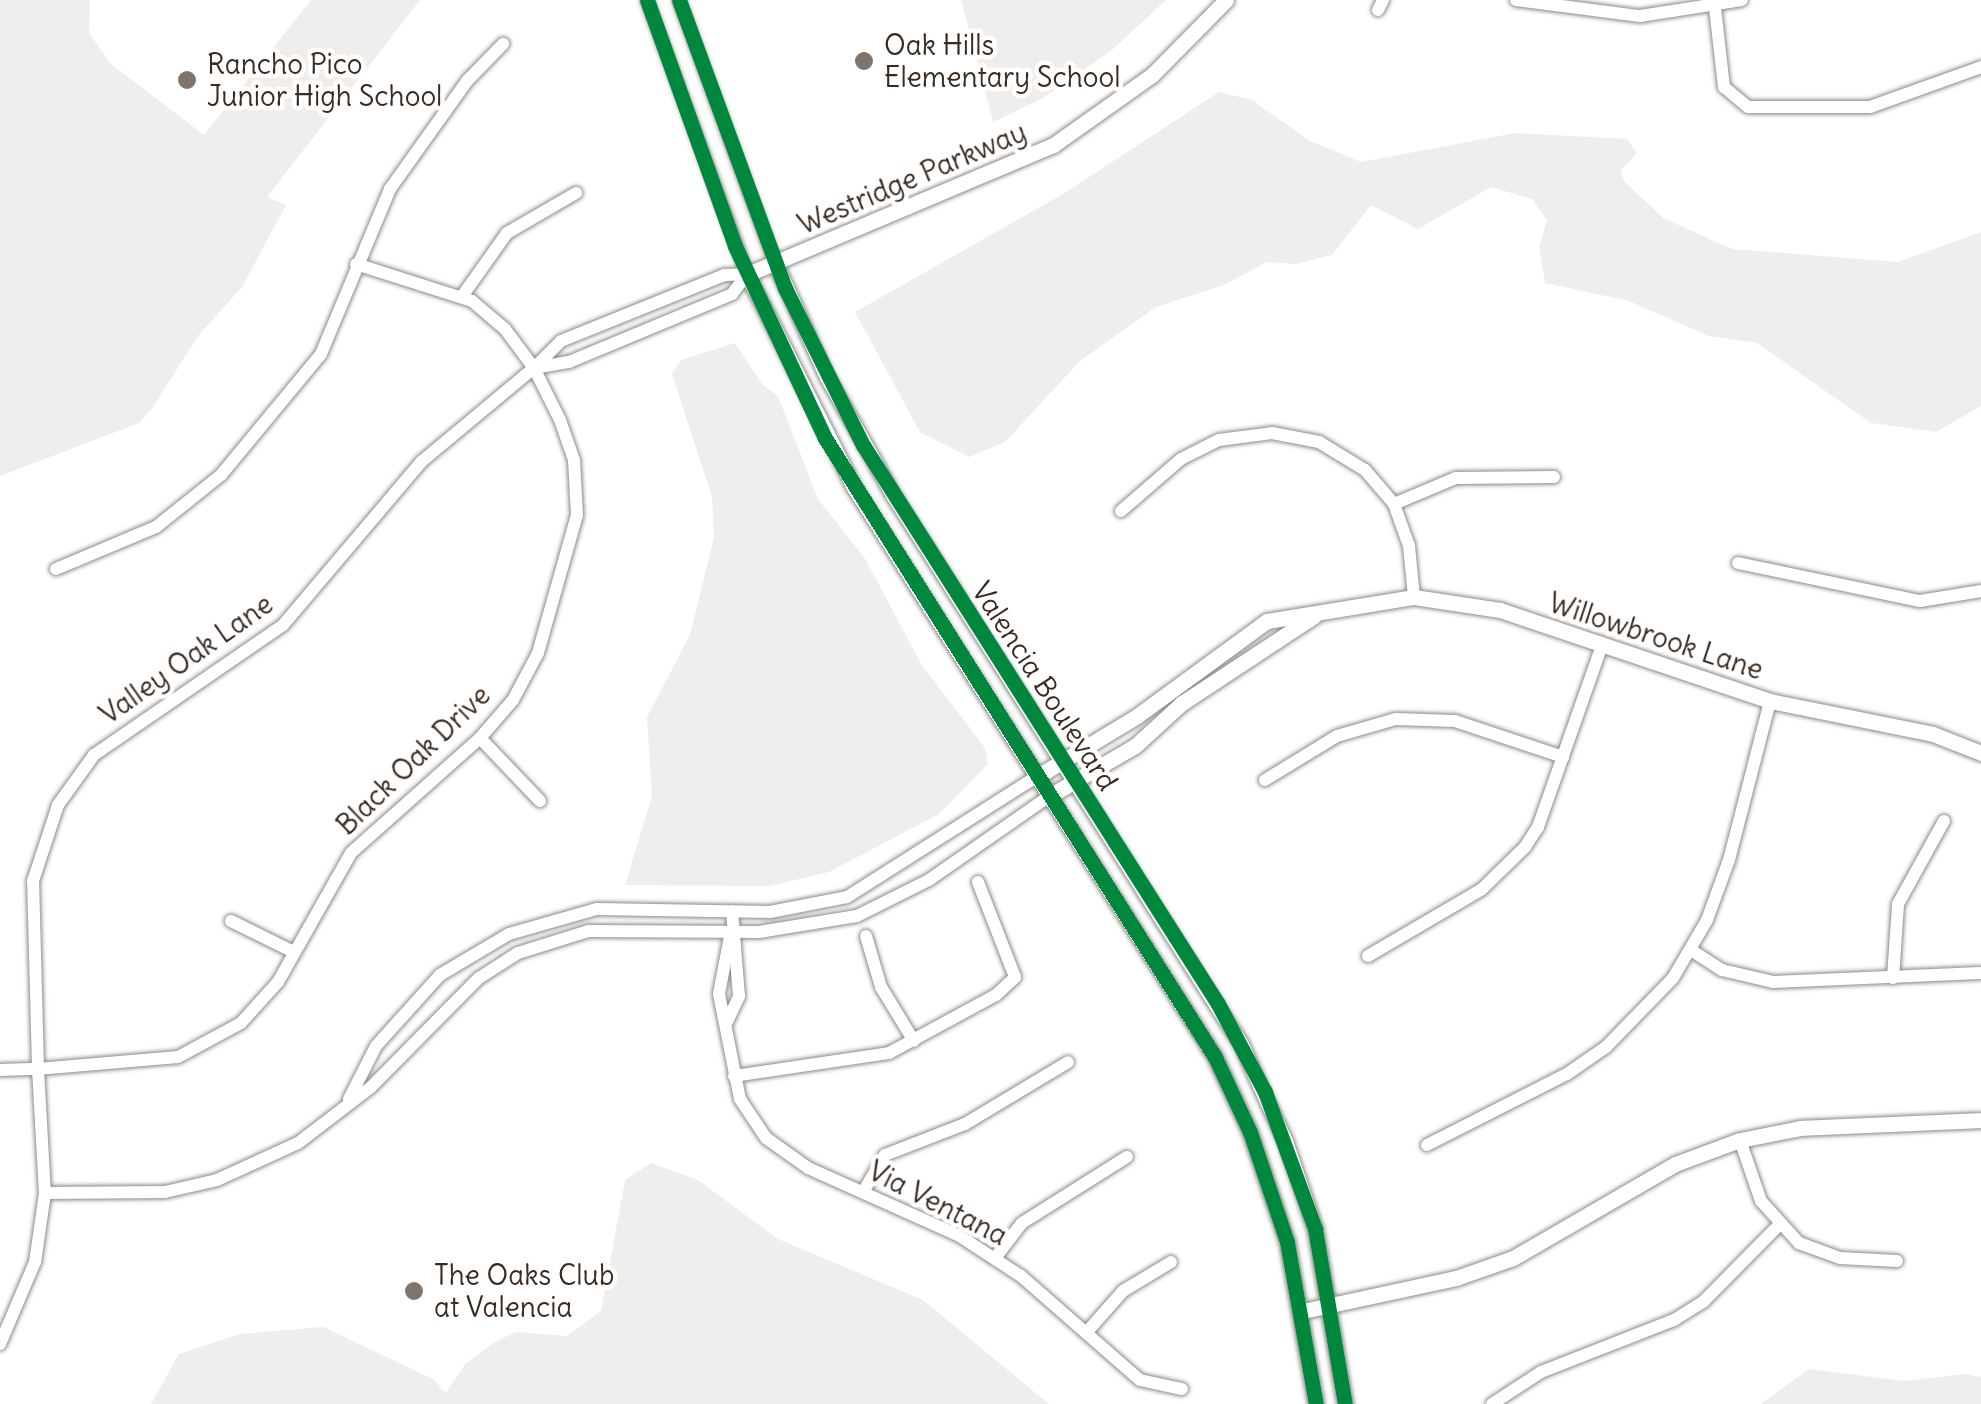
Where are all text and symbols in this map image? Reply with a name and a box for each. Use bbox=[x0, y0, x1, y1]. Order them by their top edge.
place label: Oak Hills Elementary School bbox=[884, 28, 1121, 94]
place label: Rancho Pico Junior High School bbox=[207, 47, 442, 113]
marker: Oak Hills Elementary School bbox=[853, 50, 875, 72]
marker: Rancho Pico Junior High School bbox=[176, 69, 198, 91]
street label: Westridge Parkway bbox=[793, 115, 1031, 241]
street label: Valencia Boulevard bbox=[965, 575, 1125, 797]
street label: Willowbrook Lane bbox=[1545, 586, 1767, 686]
street label: Valley Oak Lane bbox=[93, 587, 279, 731]
street label: Black Oak Drive bbox=[329, 678, 497, 842]
street label: Via Ventana bbox=[863, 1154, 1013, 1252]
place label: The Oaks Club at Valencia bbox=[434, 1258, 614, 1324]
marker: The Oaks Club at Valencia bbox=[403, 1280, 425, 1302]

